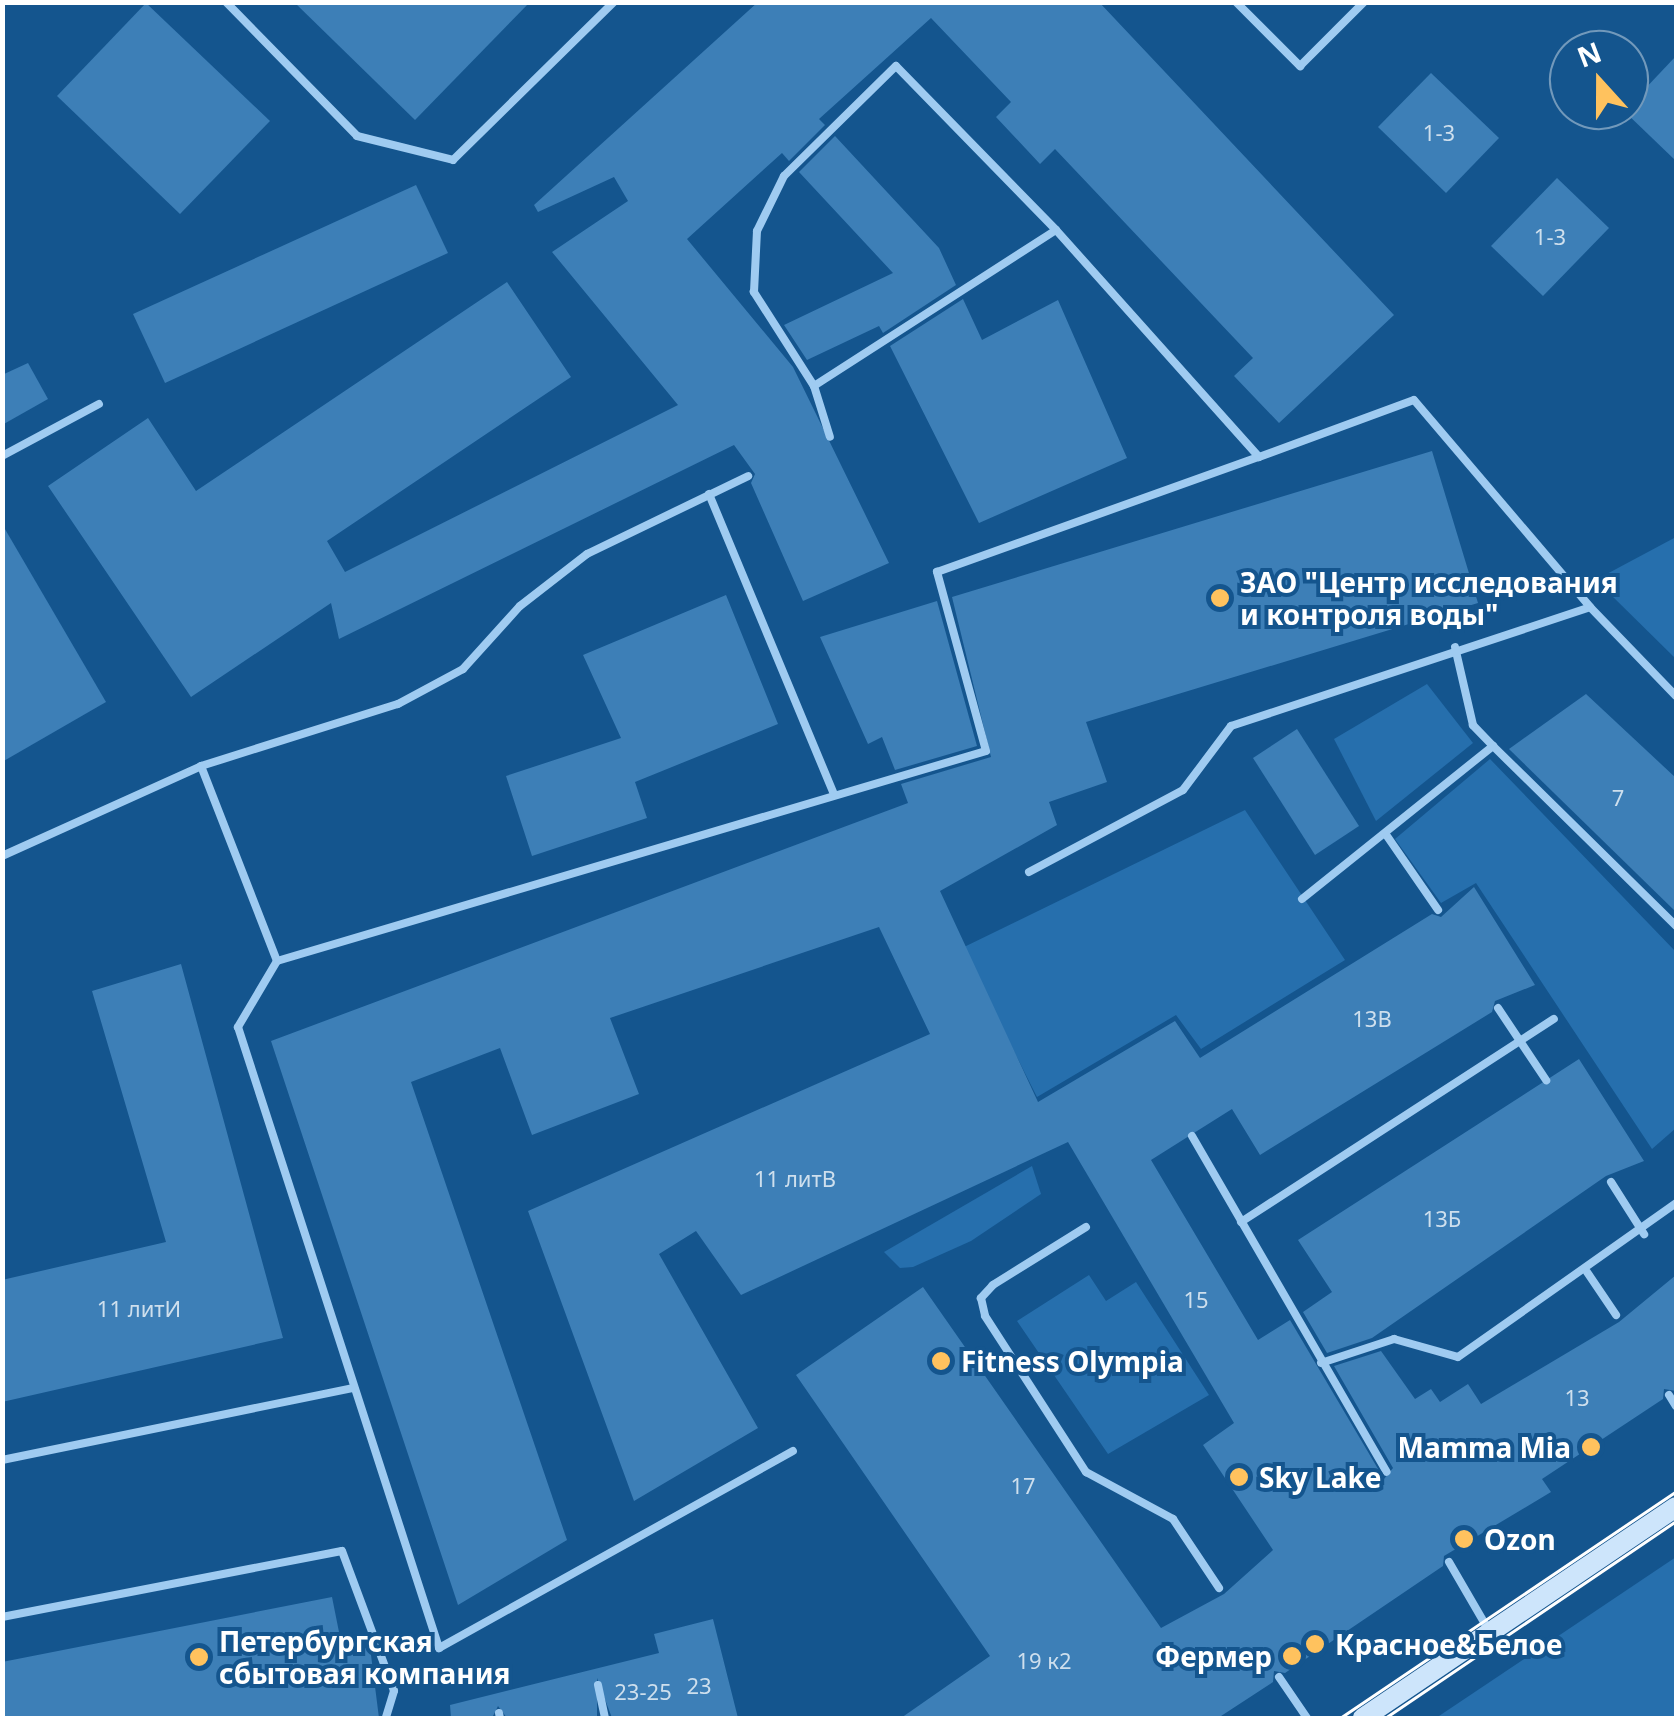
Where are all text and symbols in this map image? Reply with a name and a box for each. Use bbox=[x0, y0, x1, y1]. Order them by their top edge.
north arrow bbox=[1549, 30, 1649, 130]
text: N bbox=[1572, 32, 1606, 76]
house number: 1-3 bbox=[1423, 120, 1455, 146]
house number: 1-3 bbox=[1534, 224, 1566, 250]
place label: ЗАО "Центр исследования и контроля воды" bbox=[1240, 565, 1618, 631]
marker: ЗАО "Центр исследования и контроля воды" bbox=[1209, 587, 1231, 609]
house number: 7 bbox=[1612, 785, 1624, 811]
house number: 13В bbox=[1352, 1006, 1392, 1032]
house number: 11 литВ bbox=[754, 1166, 836, 1192]
house number: 13Б bbox=[1423, 1206, 1461, 1232]
house number: 15 bbox=[1183, 1287, 1209, 1313]
house number: 11 литИ bbox=[97, 1296, 181, 1322]
place label: Fitness Olympia bbox=[961, 1344, 1184, 1378]
marker: Fitness Olympia bbox=[930, 1350, 952, 1372]
house number: 13 bbox=[1564, 1385, 1590, 1411]
place label: Mamma Mia bbox=[1398, 1430, 1571, 1464]
marker: Mamma Mia bbox=[1580, 1436, 1602, 1458]
place label: Sky Lake bbox=[1259, 1460, 1382, 1494]
marker: Sky Lake bbox=[1228, 1466, 1250, 1488]
house number: 17 bbox=[1010, 1473, 1036, 1499]
place label: Ozon bbox=[1484, 1522, 1556, 1556]
marker: Ozon bbox=[1453, 1528, 1475, 1550]
place label: Петербургская сбытовая компания bbox=[219, 1624, 510, 1690]
place label: Красное&Белое bbox=[1335, 1627, 1562, 1661]
marker: Красное&Белое bbox=[1304, 1633, 1326, 1655]
place label: Фермер bbox=[1155, 1639, 1272, 1673]
marker: Фермер bbox=[1281, 1645, 1303, 1667]
marker: Петербургская сбытовая компания bbox=[188, 1646, 210, 1668]
house number: 19 к2 bbox=[1016, 1648, 1072, 1674]
house number: 23 bbox=[686, 1673, 712, 1699]
house number: 23-25 bbox=[614, 1679, 672, 1705]

